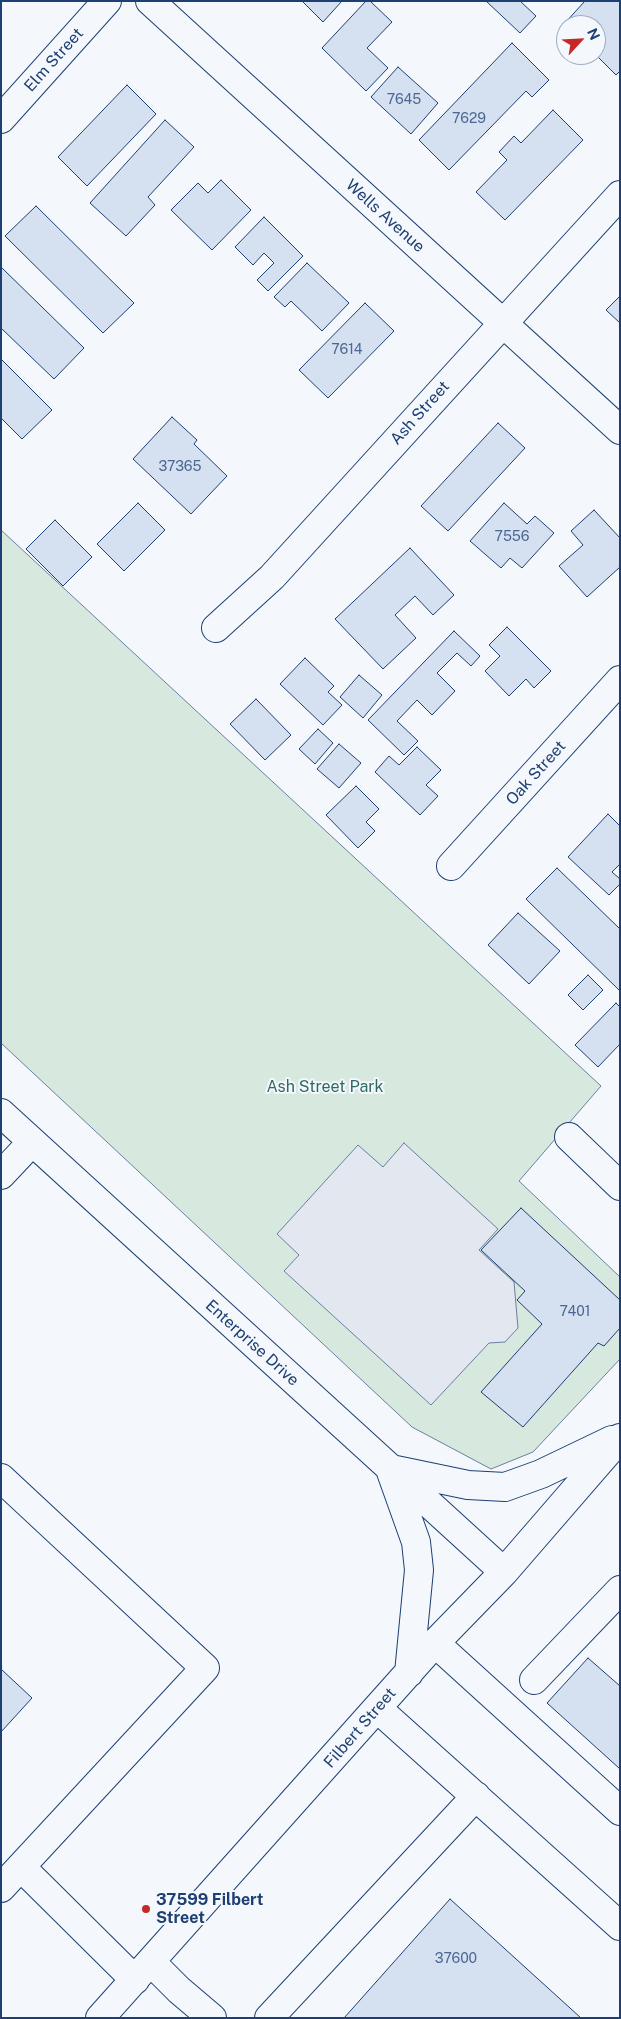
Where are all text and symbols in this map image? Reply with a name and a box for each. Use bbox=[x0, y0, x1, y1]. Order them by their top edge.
north arrow bbox=[556, 15, 606, 65]
street label: Elm Street bbox=[20, 24, 88, 96]
text: N bbox=[584, 26, 603, 42]
house number: 7645 bbox=[387, 92, 421, 108]
house number: 7629 bbox=[452, 111, 486, 127]
street label: Wells Avenue bbox=[342, 175, 428, 257]
house number: 7614 bbox=[331, 342, 363, 358]
street label: Ash Street bbox=[386, 377, 454, 449]
house number: 37365 bbox=[158, 459, 202, 475]
house number: 7556 bbox=[494, 529, 530, 545]
street label: Oak Street bbox=[502, 737, 570, 809]
park label: Ash Street Park bbox=[266, 1077, 384, 1097]
street label: Enterprise Drive bbox=[201, 1296, 303, 1390]
house number: 7401 bbox=[559, 1304, 591, 1320]
street label: Filbert Street bbox=[320, 1684, 400, 1772]
place label: 37599 Filbert Street bbox=[156, 1890, 263, 1928]
marker: 37599 Filbert Street bbox=[140, 1903, 152, 1915]
house number: 37600 bbox=[435, 1951, 477, 1967]

